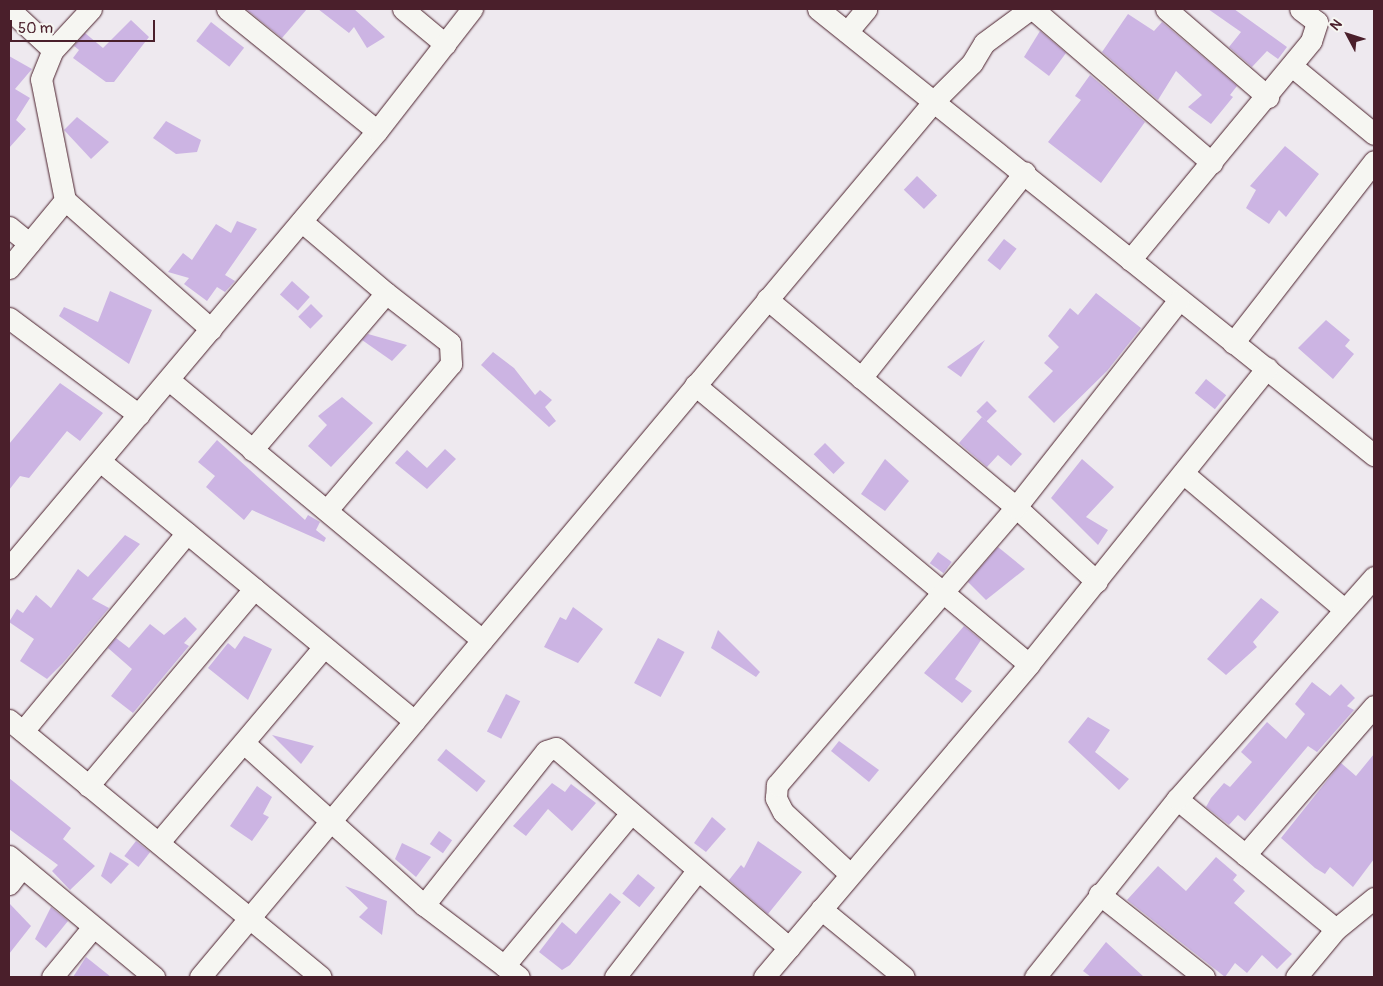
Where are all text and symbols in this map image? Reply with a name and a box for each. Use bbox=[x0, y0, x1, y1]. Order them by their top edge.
scale bar bbox=[12, 10, 158, 42]
north arrow bbox=[1323, 10, 1373, 60]
text: N bbox=[1327, 16, 1346, 34]
text: 50 m bbox=[18, 19, 53, 38]

